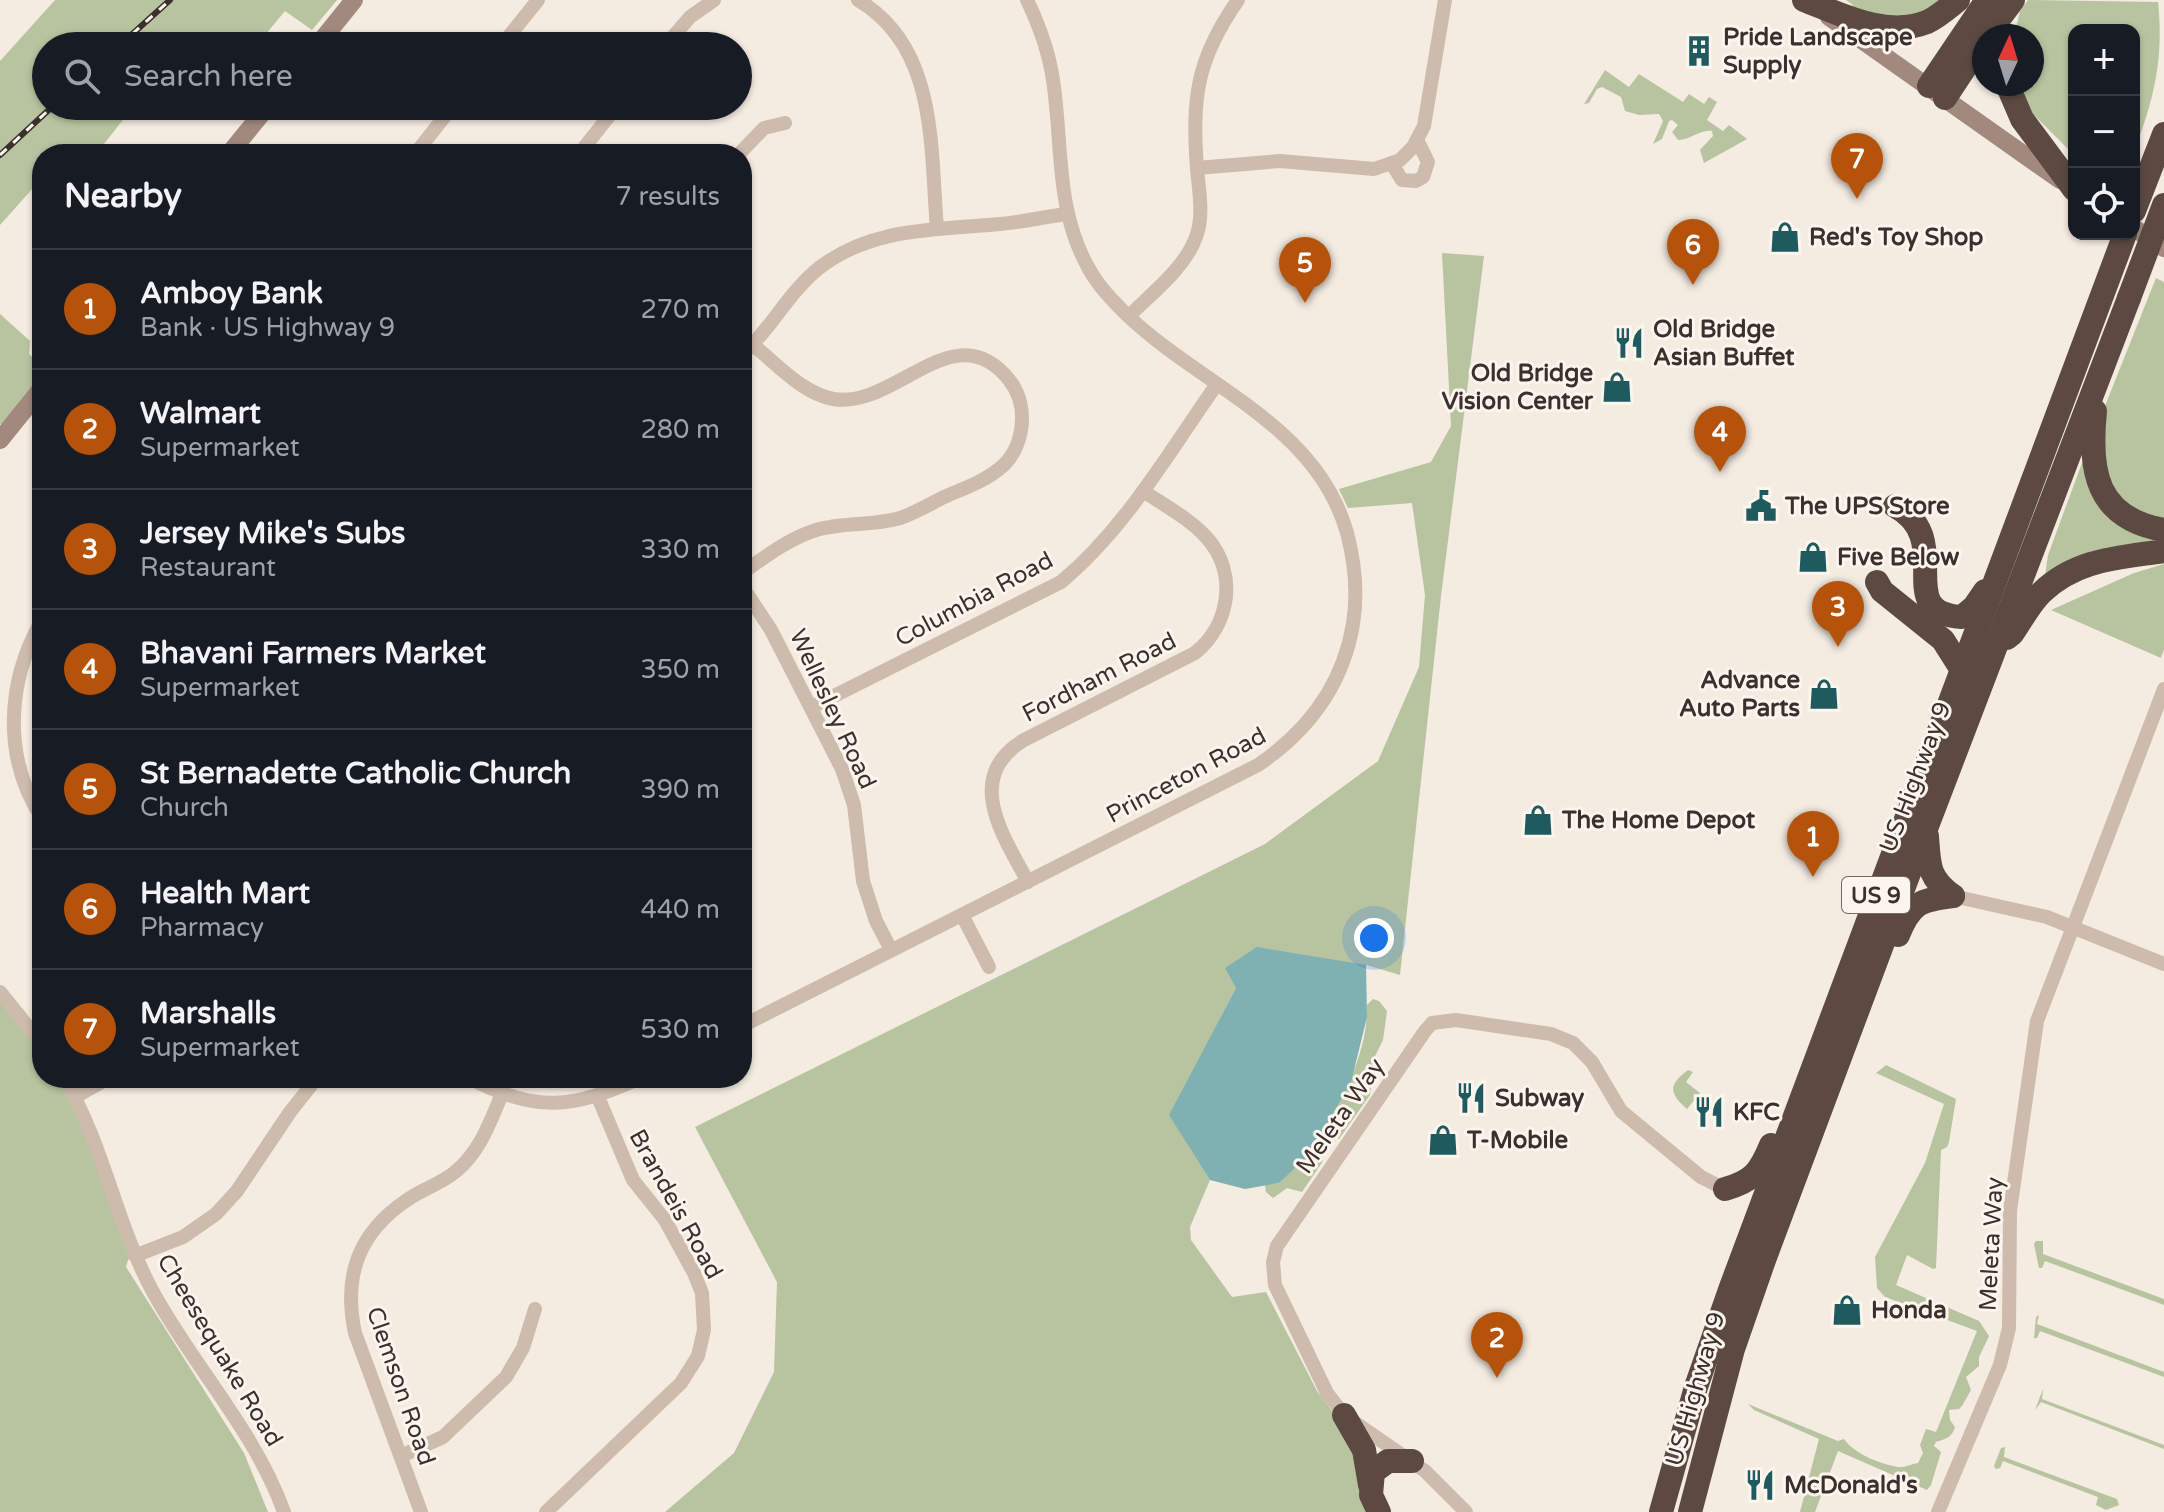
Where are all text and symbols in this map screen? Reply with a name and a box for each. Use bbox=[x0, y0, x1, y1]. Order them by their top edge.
place label: Pride Landscape Supply bbox=[1723, 23, 1913, 80]
north arrow bbox=[1972, 24, 2044, 96]
map controls bbox=[2068, 24, 2140, 240]
button: + bbox=[2068, 24, 2140, 96]
search box bbox=[32, 32, 752, 120]
building icon: Pride Landscape Supply bbox=[1682, 34, 1716, 68]
icon: search bbox=[60, 54, 104, 98]
text: Search here bbox=[124, 58, 293, 95]
button: − bbox=[2068, 96, 2140, 168]
pin: 7 bbox=[1831, 133, 1883, 199]
button: locate bbox=[2068, 168, 2140, 240]
text: Nearby bbox=[64, 176, 182, 217]
text: 7 results bbox=[615, 181, 720, 212]
pin: 6 bbox=[1667, 219, 1719, 285]
shop icon: Red's Toy Shop bbox=[1768, 220, 1802, 254]
place label: Red's Toy Shop bbox=[1809, 223, 1983, 252]
pin: 5 bbox=[1279, 237, 1331, 303]
text: Amboy Bank bbox=[140, 275, 323, 312]
text: 1 bbox=[82, 294, 98, 325]
text: 270 m bbox=[640, 294, 720, 325]
text: Bank · US Highway 9 bbox=[140, 312, 395, 343]
place label: Old Bridge Asian Buffet bbox=[1653, 315, 1795, 372]
restaurant icon: Old Bridge Asian Buffet bbox=[1612, 326, 1646, 360]
place label: Old Bridge Vision Center bbox=[1442, 359, 1594, 416]
shop icon: Old Bridge Vision Center bbox=[1600, 370, 1634, 404]
text: Walmart bbox=[140, 395, 261, 432]
pin: 4 bbox=[1694, 406, 1746, 472]
text: 2 bbox=[82, 414, 98, 445]
text: 280 m bbox=[640, 414, 720, 445]
text: Supermarket bbox=[140, 432, 300, 463]
public building icon: The UPS Store bbox=[1744, 489, 1778, 523]
place label: The UPS Store bbox=[1784, 492, 1950, 521]
text: Jersey Mike's Subs bbox=[140, 515, 405, 552]
text: 3 bbox=[82, 534, 98, 565]
text: 330 m bbox=[640, 534, 720, 565]
shop icon: Five Below bbox=[1796, 540, 1830, 574]
place label: Five Below bbox=[1837, 543, 1959, 572]
street label: Columbia Road bbox=[890, 546, 1058, 653]
text: Restaurant bbox=[140, 552, 276, 583]
pin: 3 bbox=[1812, 581, 1864, 647]
street label: Wellesley Road bbox=[783, 625, 882, 794]
street label: Fordham Road bbox=[1017, 626, 1181, 729]
text: Bhavani Farmers Market bbox=[140, 635, 486, 672]
text: 4 bbox=[82, 654, 98, 685]
text: 350 m bbox=[640, 654, 720, 685]
place label: Advance Auto Parts bbox=[1679, 666, 1800, 723]
text: Supermarket bbox=[140, 672, 300, 703]
shop icon: Advance Auto Parts bbox=[1807, 677, 1841, 711]
street label: US Highway 9 bbox=[1873, 698, 1957, 857]
street label: Princeton Road bbox=[1101, 721, 1271, 830]
text: St Bernadette Catholic Church bbox=[140, 755, 571, 792]
text: 5 bbox=[82, 774, 98, 805]
text: 390 m bbox=[640, 774, 720, 805]
text: Church bbox=[140, 792, 229, 823]
shop icon: The Home Depot bbox=[1521, 803, 1555, 837]
place label: The Home Depot bbox=[1561, 806, 1756, 835]
pin: 1 bbox=[1787, 811, 1839, 877]
text: Health Mart bbox=[140, 875, 310, 912]
road number: US 9 bbox=[1842, 877, 1910, 913]
text: 6 bbox=[82, 894, 98, 925]
text: 440 m bbox=[640, 894, 720, 925]
text: Pharmacy bbox=[140, 912, 264, 943]
your location bbox=[1354, 918, 1394, 958]
text: Marshalls bbox=[140, 995, 276, 1032]
text: 7 bbox=[82, 1014, 98, 1045]
text: 530 m bbox=[640, 1014, 720, 1045]
text: Supermarket bbox=[140, 1032, 300, 1063]
street label: Meleta Way bbox=[1290, 1053, 1391, 1180]
restaurant icon: Subway bbox=[1454, 1081, 1488, 1115]
place label: Subway bbox=[1495, 1084, 1584, 1113]
restaurant icon: KFC bbox=[1692, 1095, 1726, 1129]
place label: KFC bbox=[1733, 1098, 1780, 1127]
shop icon: T-Mobile bbox=[1426, 1123, 1460, 1157]
street label: Brandeis Road bbox=[623, 1124, 729, 1284]
place label: T-Mobile bbox=[1466, 1126, 1568, 1155]
street label: Meleta Way bbox=[1974, 1176, 2010, 1312]
street label: Cheesequake Road bbox=[151, 1249, 289, 1452]
shop icon: Honda bbox=[1830, 1293, 1864, 1327]
place label: Honda bbox=[1871, 1296, 1947, 1325]
street label: Clemson Road bbox=[360, 1303, 441, 1469]
street label: US Highway 9 bbox=[1660, 1309, 1731, 1470]
pin: 2 bbox=[1471, 1312, 1523, 1378]
restaurant icon: McDonald's bbox=[1743, 1468, 1777, 1502]
place label: McDonald's bbox=[1784, 1471, 1918, 1500]

